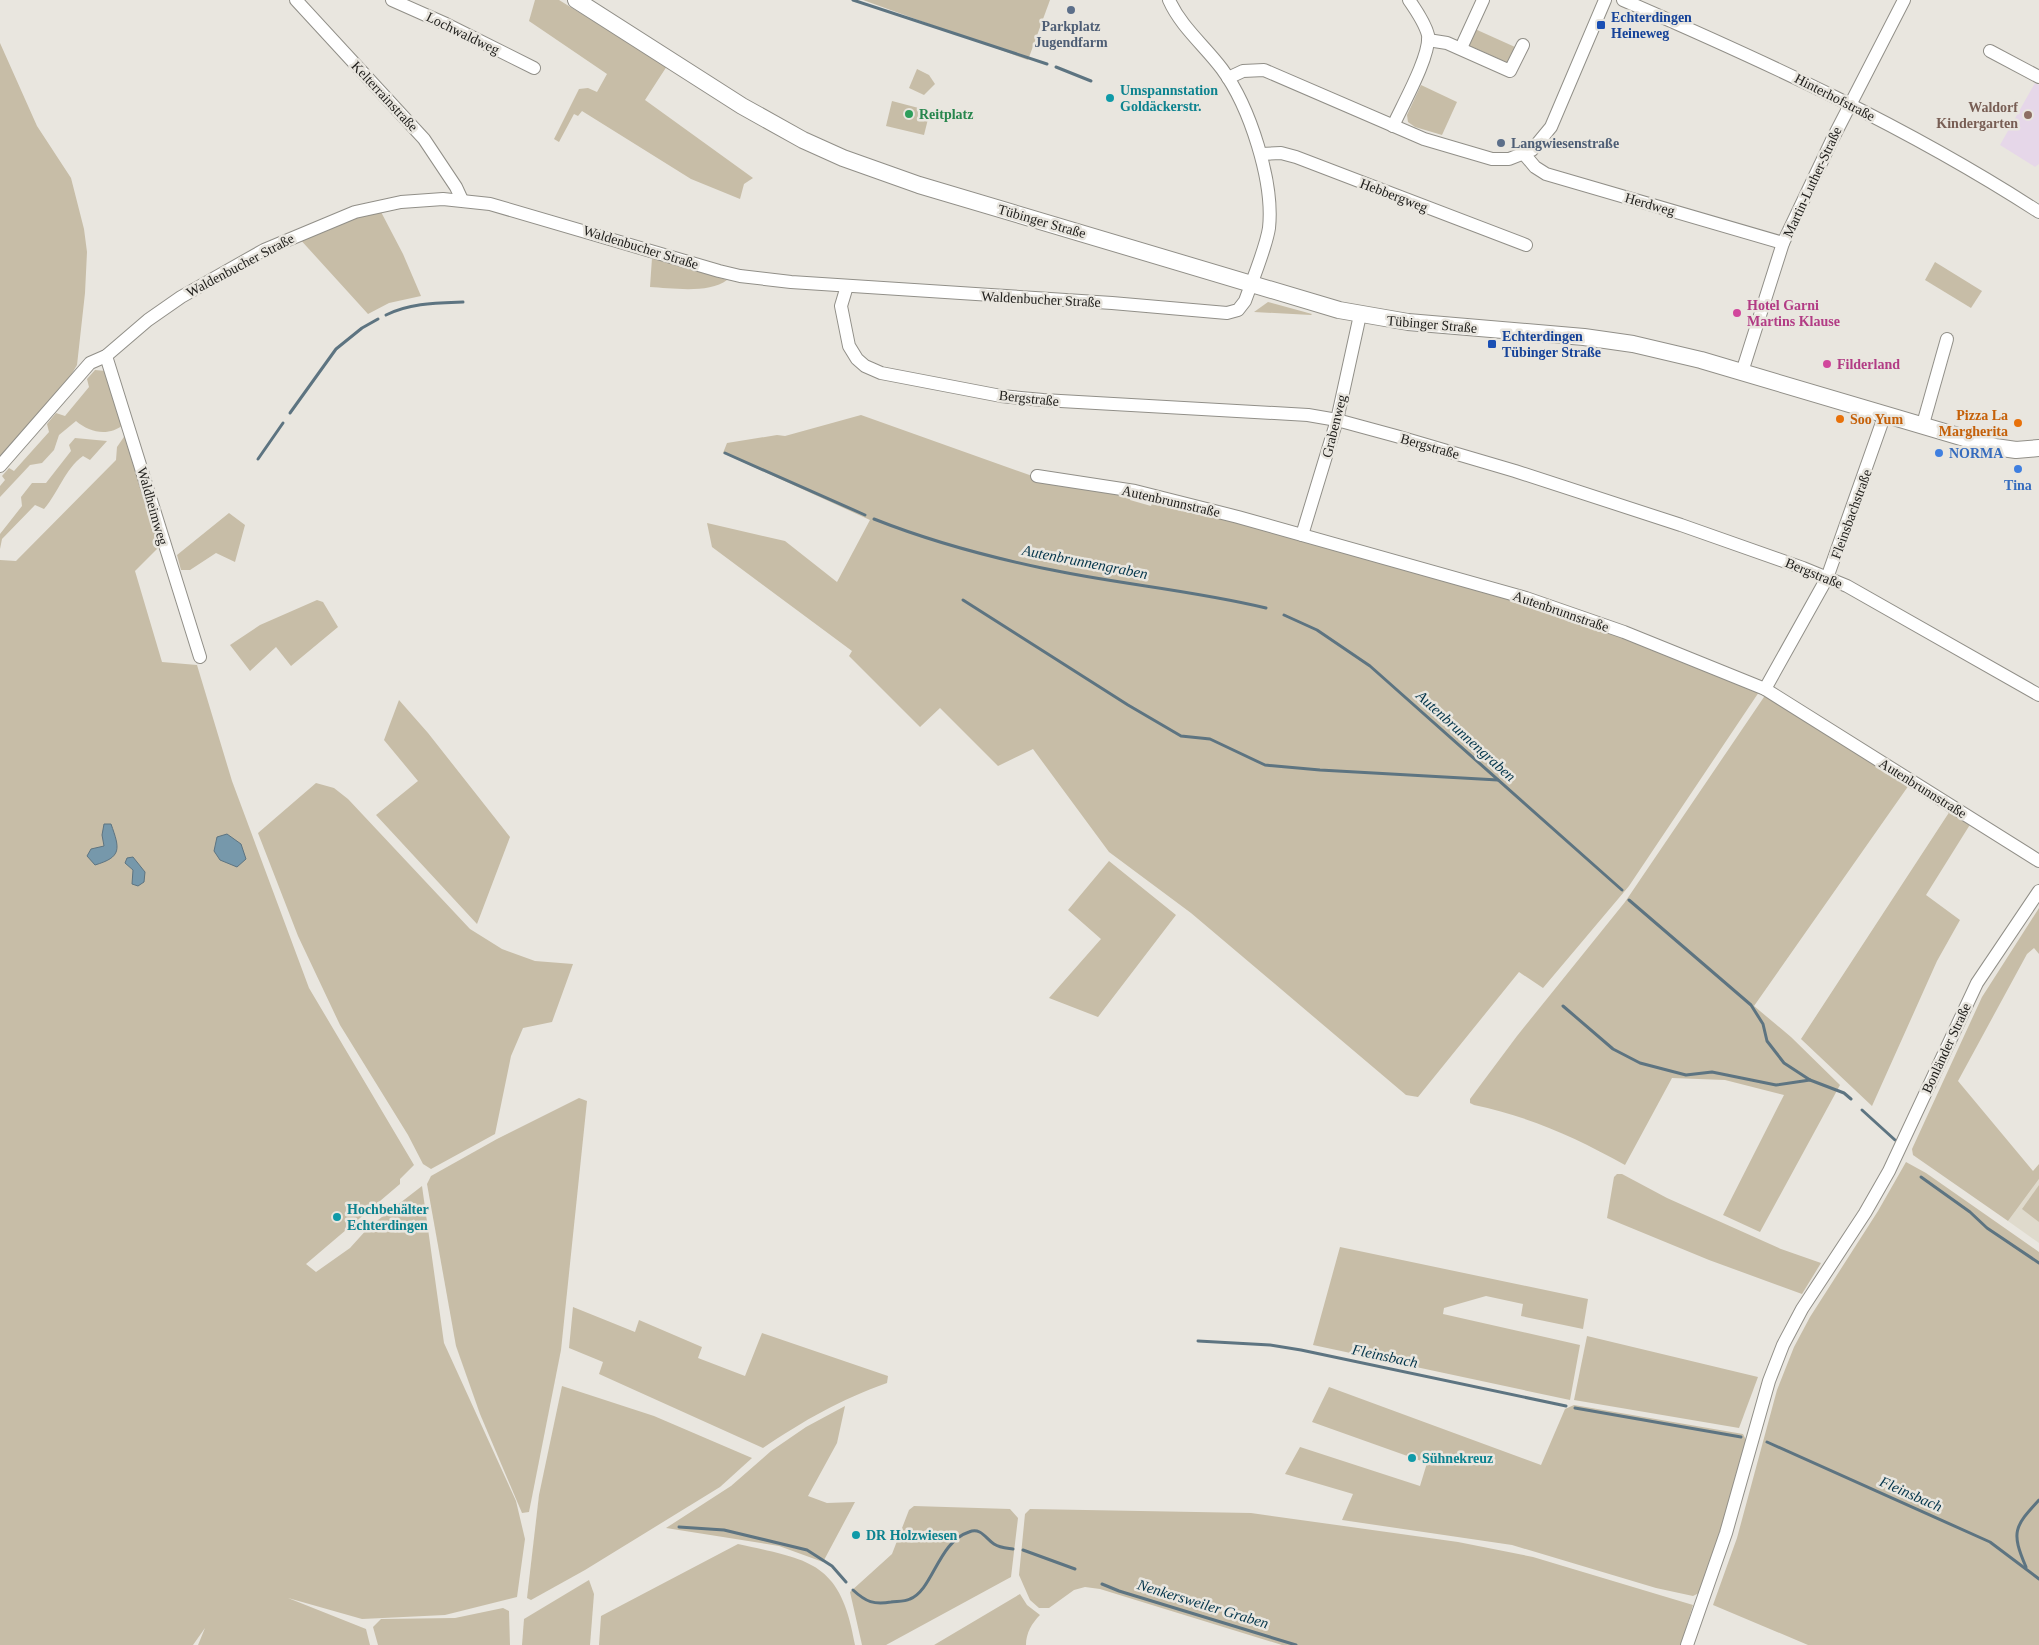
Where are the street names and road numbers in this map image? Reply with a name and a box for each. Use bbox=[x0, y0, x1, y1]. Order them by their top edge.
street label: Lochwaldweg bbox=[424, 9, 502, 58]
street label: Kelterrainstraße bbox=[348, 58, 421, 134]
street label: Hinterhofstraße bbox=[1792, 71, 1877, 124]
street label: Martin-Luther-Straße bbox=[1780, 125, 1845, 240]
street label: Hebbergweg bbox=[1358, 176, 1430, 215]
street label: Herdweg bbox=[1623, 190, 1677, 219]
street label: Tübinger Straße bbox=[996, 202, 1087, 241]
street label: Waldenbucher Straße bbox=[581, 223, 700, 272]
street label: Waldenbucher Straße bbox=[184, 231, 297, 300]
street label: Waldenbucher Straße bbox=[981, 289, 1101, 310]
street label: Tübinger Straße bbox=[1386, 313, 1478, 336]
street label: Bergstraße bbox=[998, 388, 1060, 409]
street label: Grabenweg bbox=[1319, 393, 1350, 459]
street label: Bergstraße bbox=[1399, 431, 1461, 462]
street label: Waldheimweg bbox=[134, 465, 171, 547]
street label: Fleinsbachstraße bbox=[1828, 467, 1875, 561]
street label: Autenbrunnstraße bbox=[1120, 483, 1221, 520]
street label: Bergstraße bbox=[1783, 555, 1845, 592]
street label: Autenbrunnstraße bbox=[1511, 588, 1611, 635]
street label: Autenbrunnstraße bbox=[1876, 755, 1969, 821]
street label: Bonländer Straße bbox=[1919, 1001, 1974, 1096]

